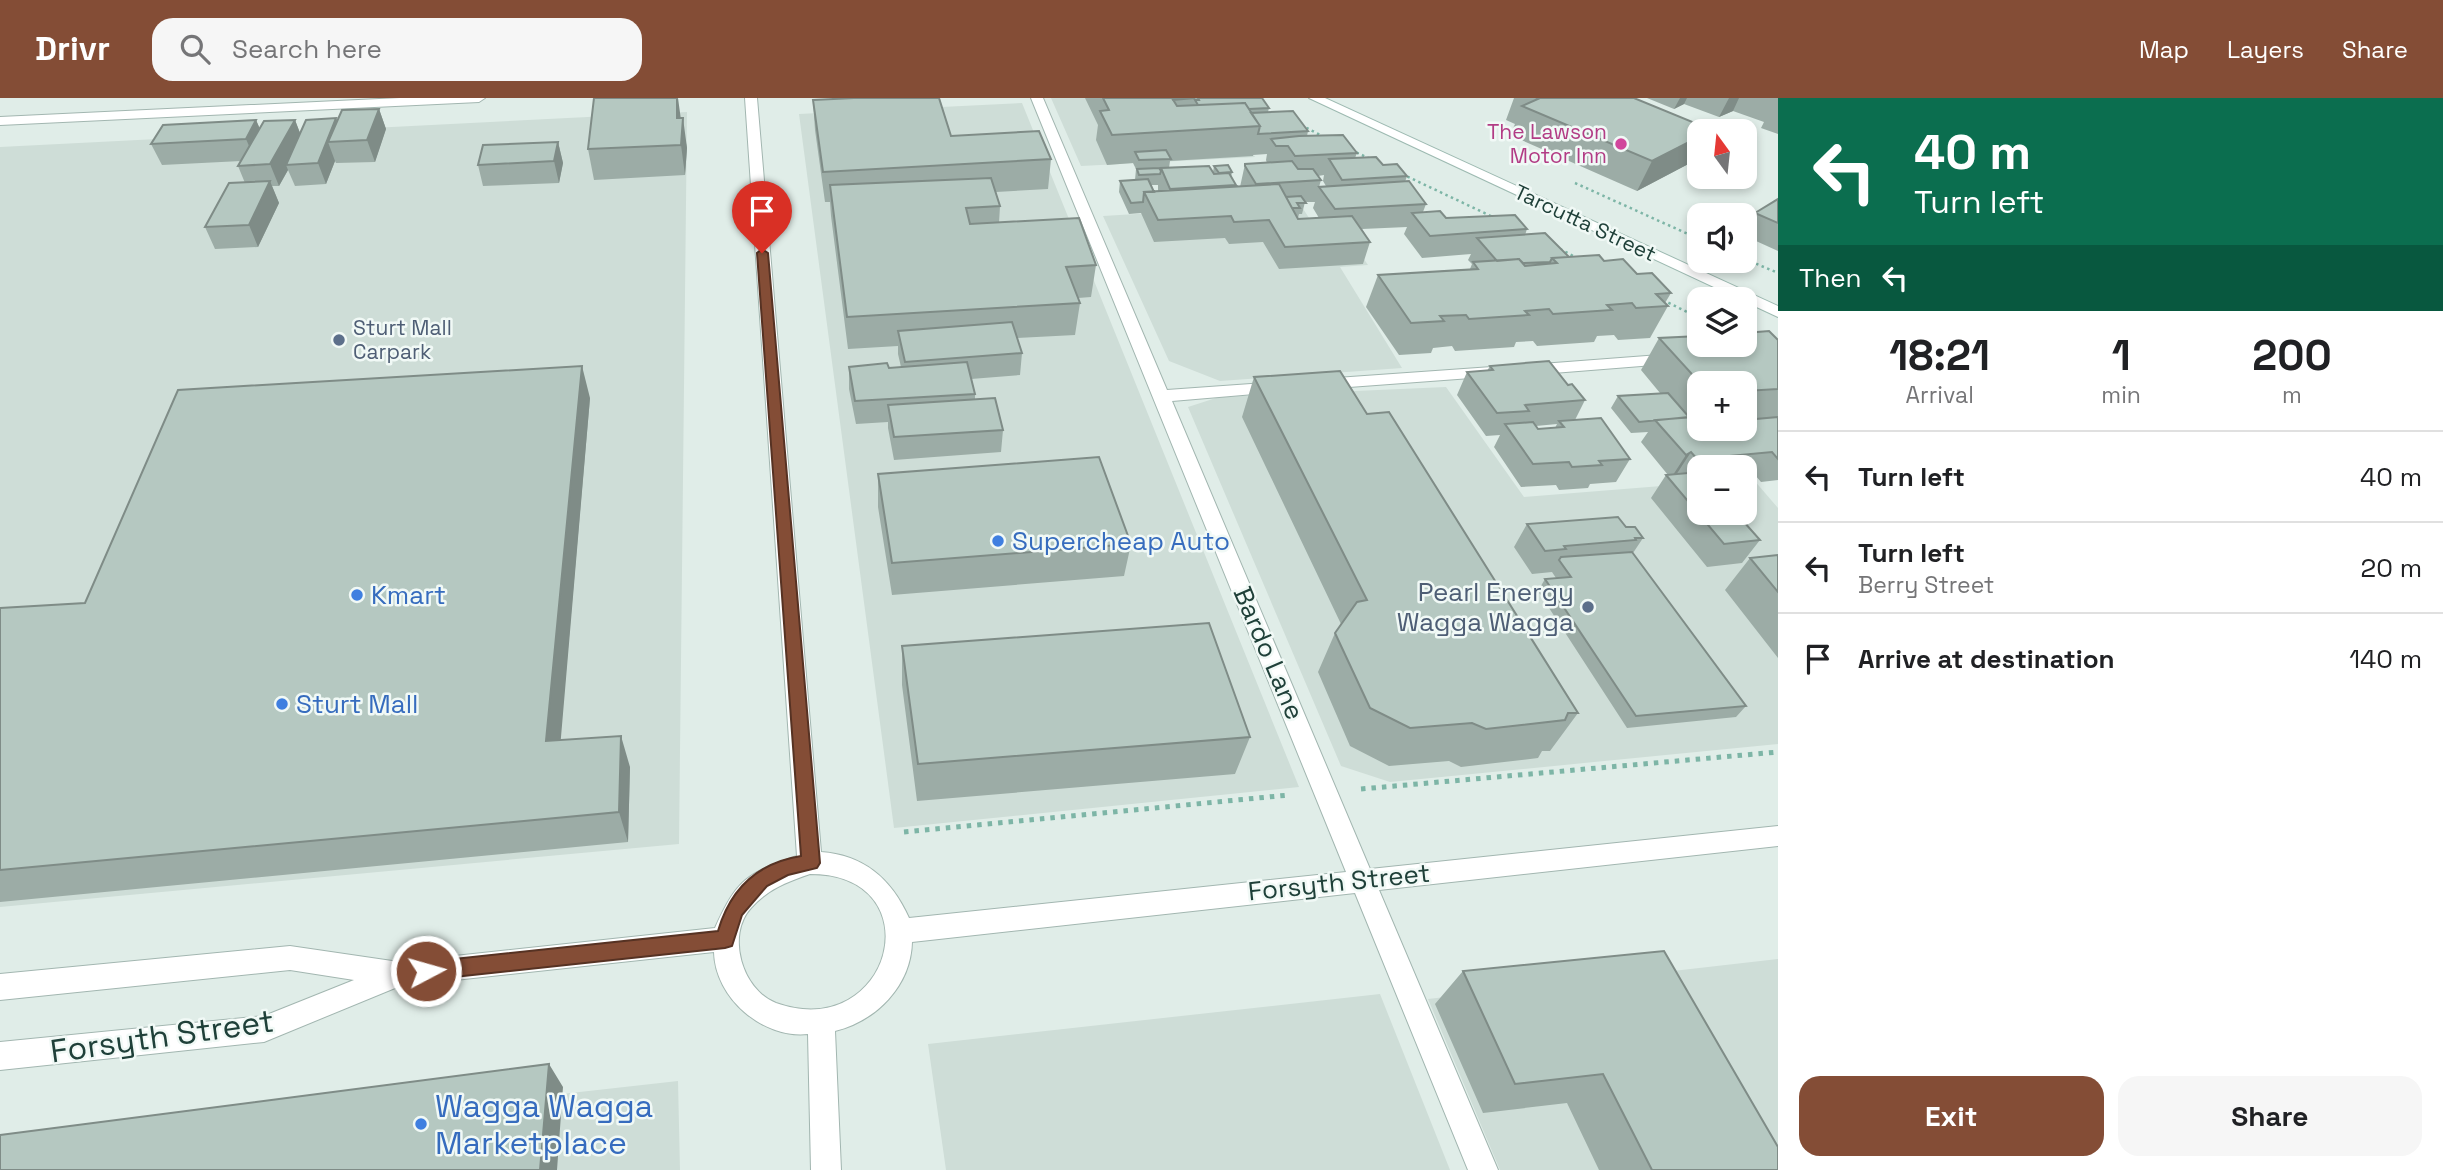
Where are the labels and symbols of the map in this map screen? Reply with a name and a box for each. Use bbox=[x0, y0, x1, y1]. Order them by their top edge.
place label: The Lawson Motor Inn bbox=[1487, 118, 1607, 169]
north arrow bbox=[1687, 119, 1757, 189]
marker: The Lawson Motor Inn bbox=[1613, 136, 1629, 152]
street label: Tarcutta Street bbox=[1510, 178, 1661, 267]
pin bbox=[732, 181, 792, 253]
place label: Sturt Mall Carpark bbox=[353, 314, 452, 365]
marker: Sturt Mall Carpark bbox=[331, 332, 347, 348]
place label: Supercheap Auto bbox=[1012, 524, 1230, 558]
marker: Supercheap Auto bbox=[990, 533, 1006, 549]
place label: Pearl Energy Wagga Wagga bbox=[1397, 575, 1574, 639]
place label: Kmart bbox=[371, 578, 446, 612]
street label: Bardo Lane bbox=[1226, 581, 1312, 725]
marker: Kmart bbox=[349, 587, 365, 603]
marker: Pearl Energy Wagga Wagga bbox=[1580, 599, 1596, 615]
place label: Sturt Mall bbox=[296, 687, 418, 721]
marker: Sturt Mall bbox=[274, 696, 290, 712]
street label: Forsyth Street bbox=[1246, 856, 1432, 908]
position arrow bbox=[389, 934, 463, 1008]
street label: Forsyth Street bbox=[48, 1001, 276, 1071]
place label: Wagga Wagga Marketplace bbox=[435, 1086, 653, 1163]
marker: Wagga Wagga Marketplace bbox=[413, 1116, 429, 1132]

